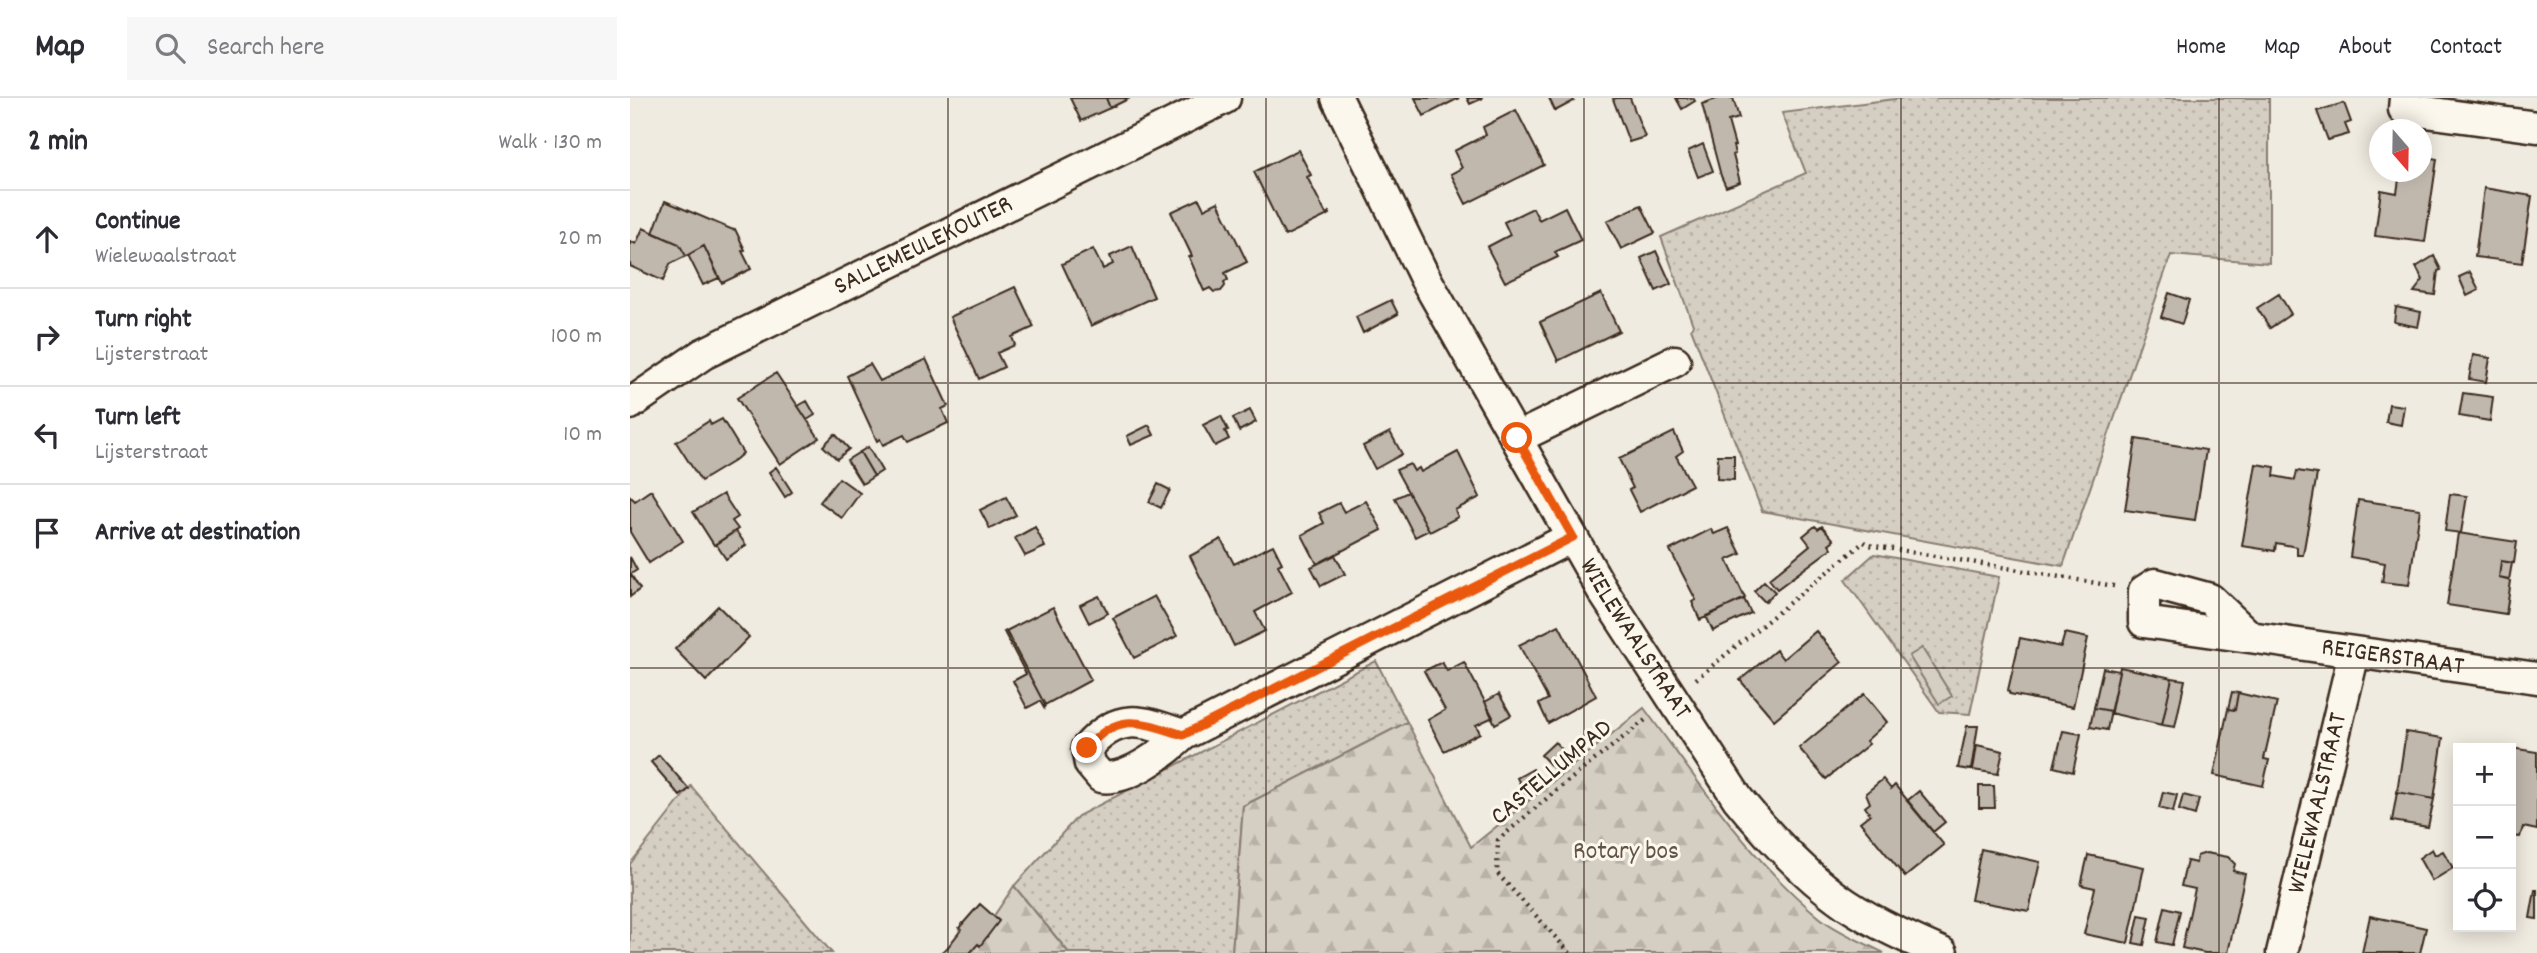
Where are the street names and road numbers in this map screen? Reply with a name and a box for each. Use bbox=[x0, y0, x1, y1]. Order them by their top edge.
street label: SALLEMEULEKOUTER bbox=[828, 186, 1019, 305]
street label: WIELEWAALSTRAAT bbox=[1570, 552, 1700, 727]
street label: REIGERSTRAAT bbox=[2319, 629, 2467, 686]
street label: WIELEWAALSTRAAT bbox=[2278, 709, 2358, 897]
street label: CASTELLUMPAD bbox=[1483, 711, 1621, 835]

